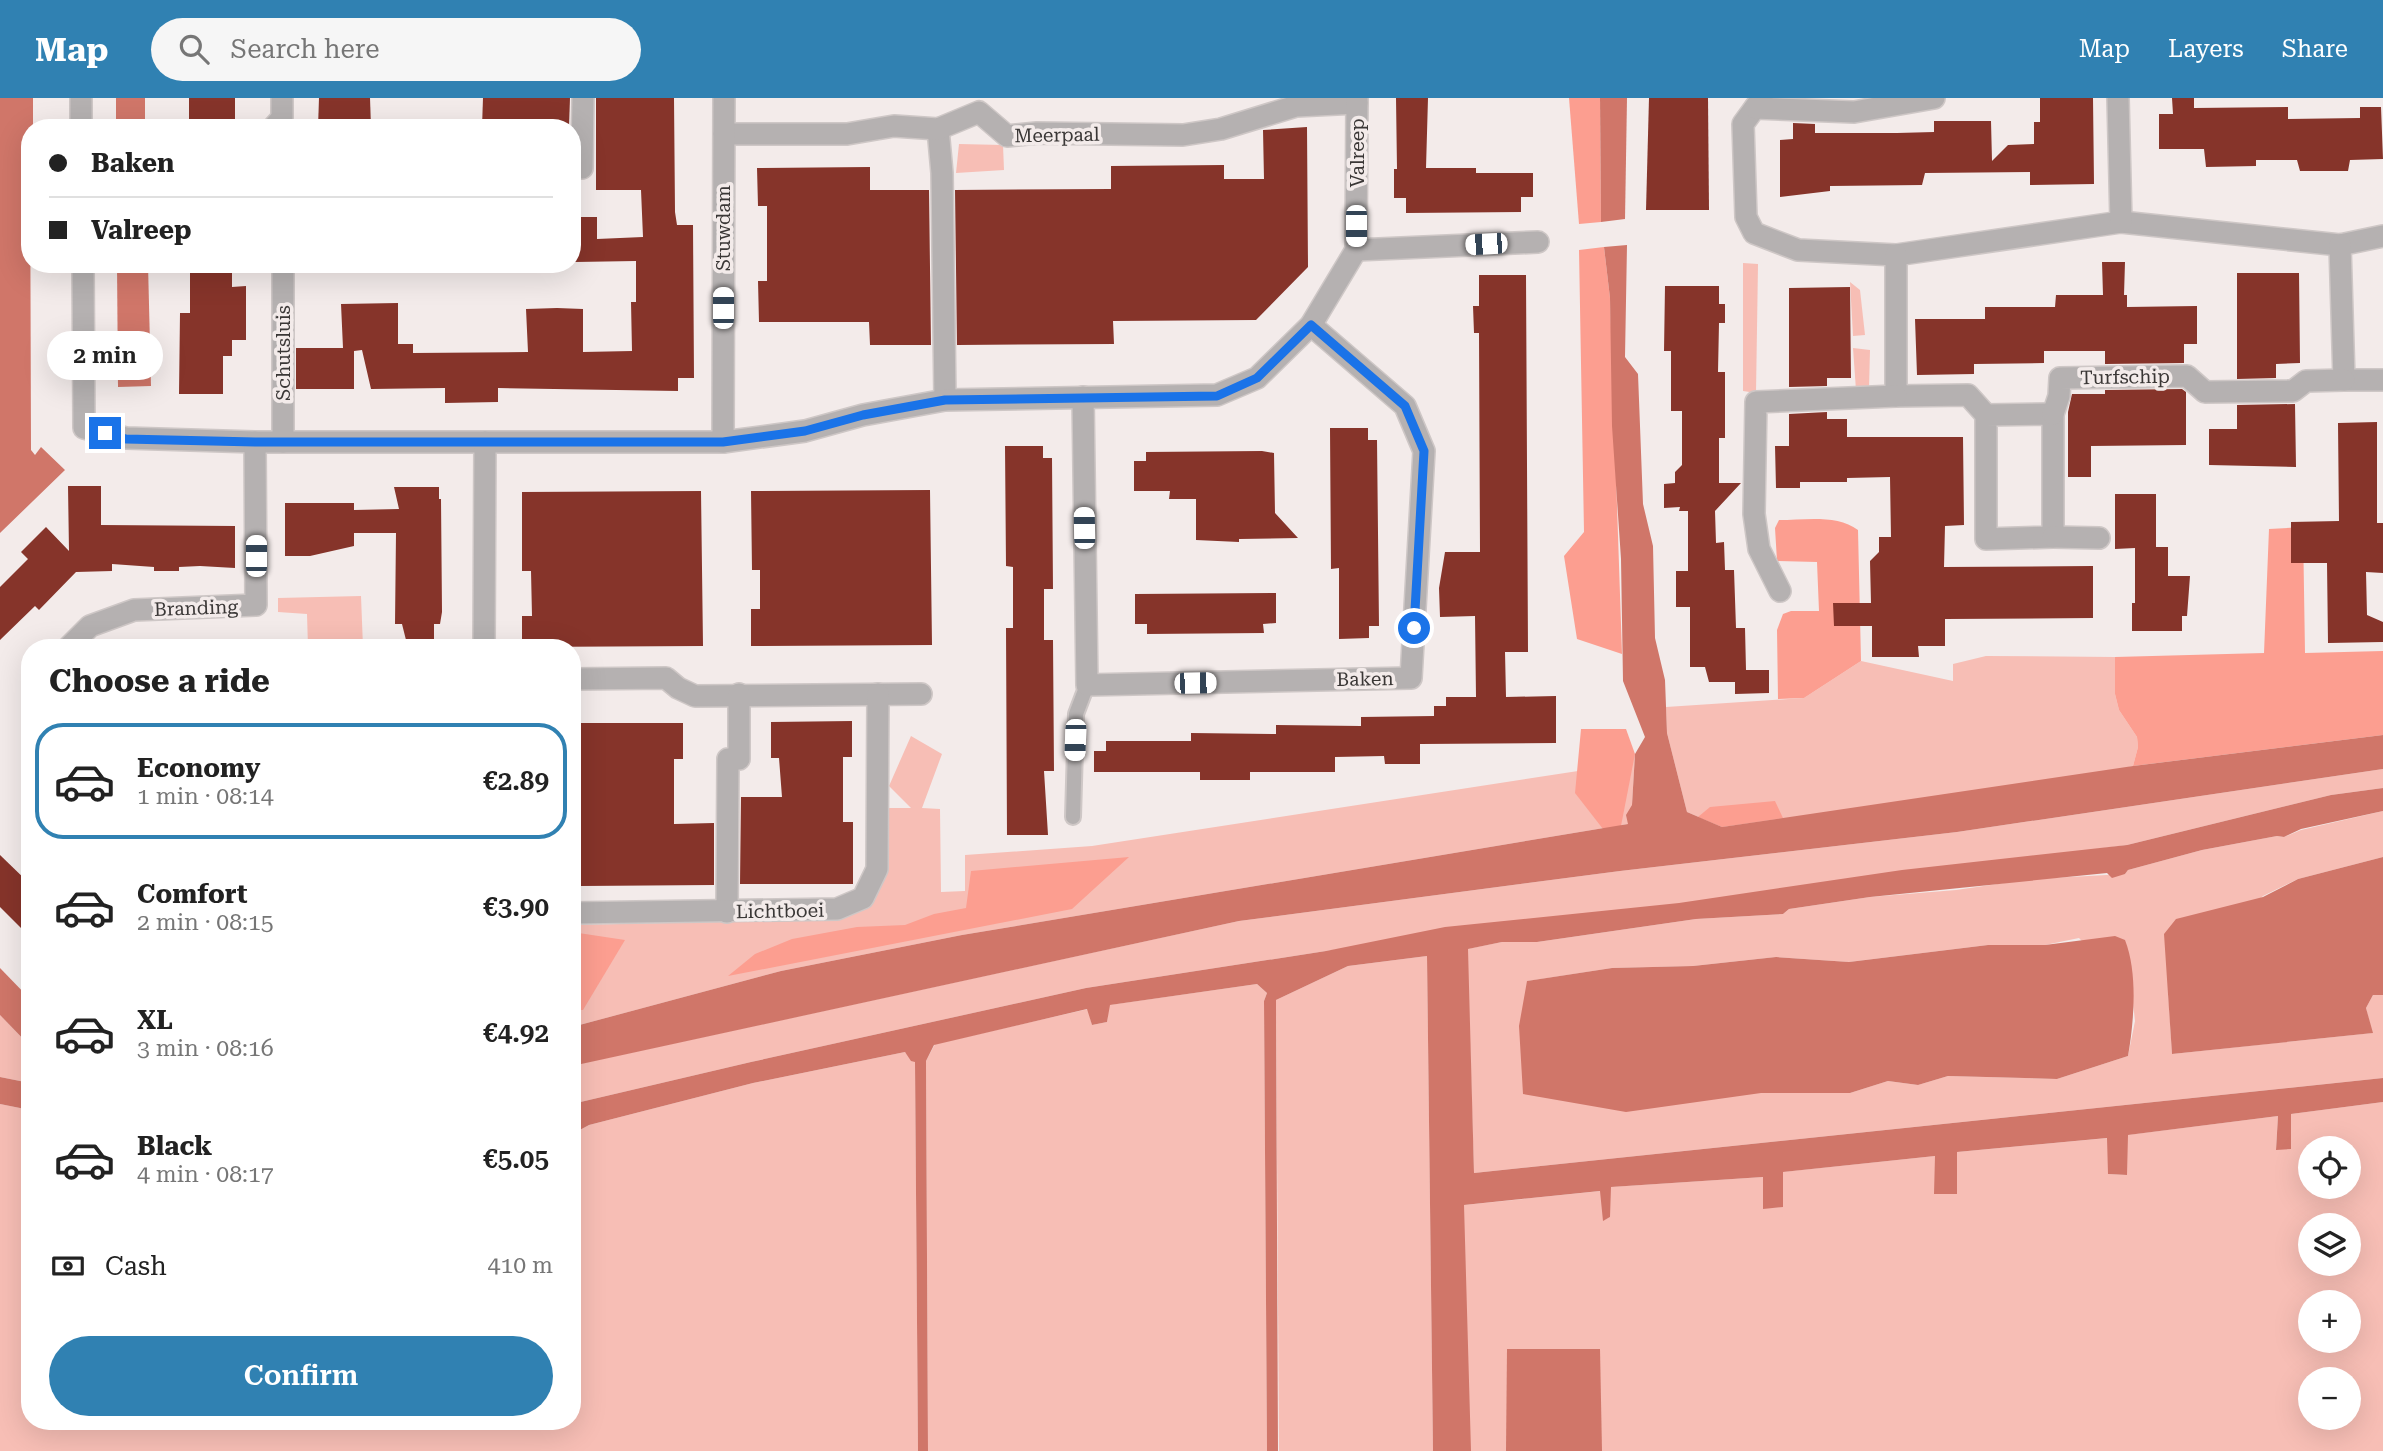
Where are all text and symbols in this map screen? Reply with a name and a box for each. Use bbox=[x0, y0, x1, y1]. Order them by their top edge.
search box bbox=[151, 18, 641, 81]
text: Map bbox=[35, 30, 109, 69]
icon: search bbox=[175, 30, 213, 68]
text: Search here bbox=[231, 34, 380, 64]
text: Map bbox=[2079, 35, 2130, 63]
text: Layers bbox=[2168, 35, 2244, 63]
text: Share bbox=[2282, 35, 2348, 63]
street label: Valreep bbox=[1346, 118, 1369, 188]
street label: Meerpaal bbox=[1014, 123, 1100, 147]
text: Baken bbox=[91, 148, 175, 178]
street label: Stuwdam bbox=[712, 185, 735, 271]
car bbox=[1346, 205, 1367, 247]
text: Valreep bbox=[91, 215, 192, 245]
car bbox=[1465, 232, 1508, 256]
car bbox=[713, 287, 734, 329]
street label: Schutsluis bbox=[272, 305, 295, 401]
callout: 2 min bbox=[47, 331, 163, 380]
text: 2 min bbox=[73, 342, 137, 369]
street label: Turfschip bbox=[2080, 365, 2170, 389]
route end bbox=[89, 417, 121, 449]
car bbox=[1074, 507, 1095, 549]
car bbox=[246, 535, 267, 577]
street label: Branding bbox=[154, 595, 239, 621]
route start bbox=[1398, 612, 1430, 644]
text: Choose a ride bbox=[49, 662, 270, 700]
street label: Baken bbox=[1336, 667, 1394, 691]
car bbox=[1174, 672, 1217, 694]
car bbox=[1064, 719, 1087, 761]
icon: car bbox=[53, 750, 116, 813]
text: Economy bbox=[137, 753, 260, 783]
text: €2.89 bbox=[483, 766, 549, 796]
text: 1 min · 08:14 bbox=[137, 783, 274, 810]
icon: car bbox=[53, 876, 116, 939]
text: Comfort bbox=[137, 879, 247, 909]
text: €3.90 bbox=[483, 892, 549, 922]
street label: Lichtboei bbox=[736, 899, 824, 923]
text: 2 min · 08:15 bbox=[137, 909, 274, 936]
icon: car bbox=[53, 1002, 116, 1065]
text: XL bbox=[137, 1005, 173, 1035]
text: €4.92 bbox=[483, 1018, 549, 1048]
text: 3 min · 08:16 bbox=[137, 1035, 274, 1062]
icon: car bbox=[53, 1128, 116, 1191]
text: Black bbox=[137, 1131, 212, 1161]
map controls bbox=[2298, 1136, 2361, 1430]
button: locate bbox=[2298, 1136, 2361, 1199]
text: €5.05 bbox=[483, 1144, 549, 1174]
text: 4 min · 08:17 bbox=[137, 1161, 274, 1188]
button: layers bbox=[2298, 1213, 2361, 1276]
icon: cash bbox=[49, 1247, 87, 1285]
text: Cash bbox=[105, 1251, 167, 1281]
text: 410 m bbox=[488, 1252, 553, 1279]
button: + bbox=[2298, 1290, 2361, 1353]
button: Confirm bbox=[49, 1336, 553, 1416]
button: − bbox=[2298, 1367, 2361, 1430]

